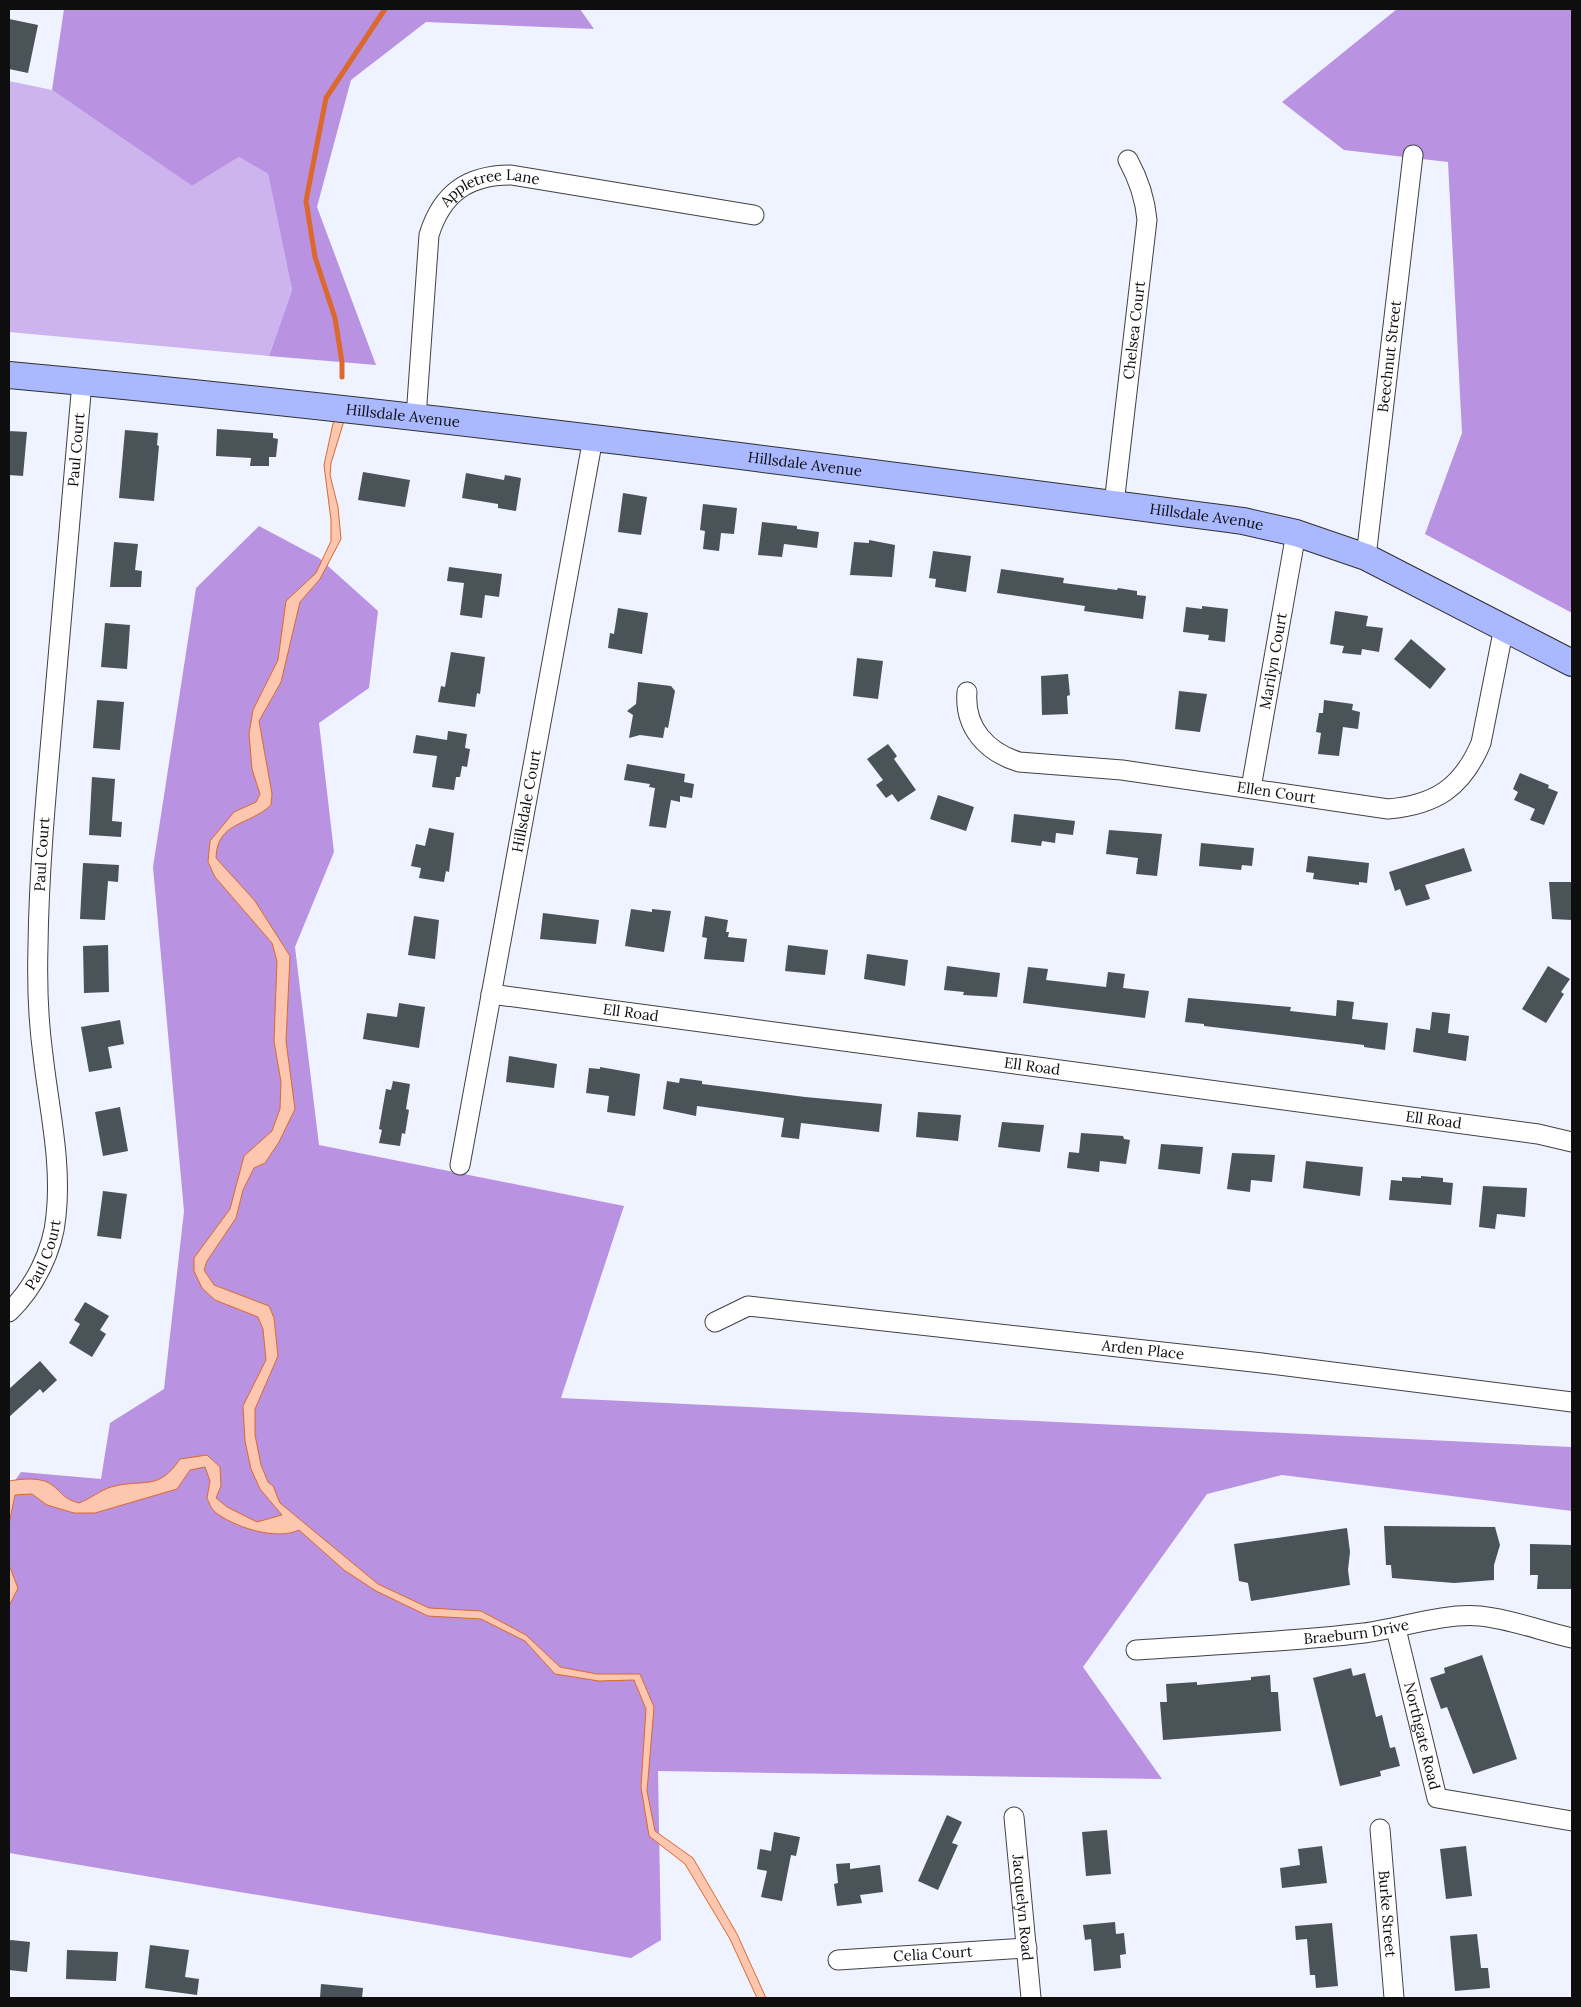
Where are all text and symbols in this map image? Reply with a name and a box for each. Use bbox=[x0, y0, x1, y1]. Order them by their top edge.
street label: Appletree Lane bbox=[435, 165, 541, 211]
street label: Chelsea Court bbox=[1119, 280, 1149, 380]
street label: Beechnut Street bbox=[1373, 299, 1405, 413]
street label: Hillsdale Avenue bbox=[345, 399, 461, 431]
street label: Paul Court bbox=[63, 412, 88, 488]
street label: Hillsdale Avenue bbox=[747, 447, 863, 480]
street label: Hillsdale Avenue bbox=[1148, 499, 1265, 534]
street label: Marilyn Court bbox=[1255, 611, 1291, 711]
street label: Hillsdale Court bbox=[507, 748, 545, 854]
street label: Ellen Court bbox=[1236, 777, 1317, 807]
street label: Paul Court bbox=[30, 816, 53, 892]
street label: Ell Road bbox=[602, 999, 660, 1025]
street label: Ell Road bbox=[1003, 1053, 1061, 1079]
street label: Ell Road bbox=[1405, 1106, 1463, 1133]
street label: Paul Court bbox=[20, 1218, 65, 1293]
street label: Arden Place bbox=[1100, 1335, 1185, 1363]
street label: Braeburn Drive bbox=[1303, 1615, 1411, 1648]
street label: Northgate Road bbox=[1400, 1680, 1445, 1792]
street label: Jacquelyn Road bbox=[1008, 1853, 1037, 1962]
street label: Burke Street bbox=[1374, 1869, 1401, 1958]
street label: Celia Court bbox=[893, 1941, 973, 1965]

